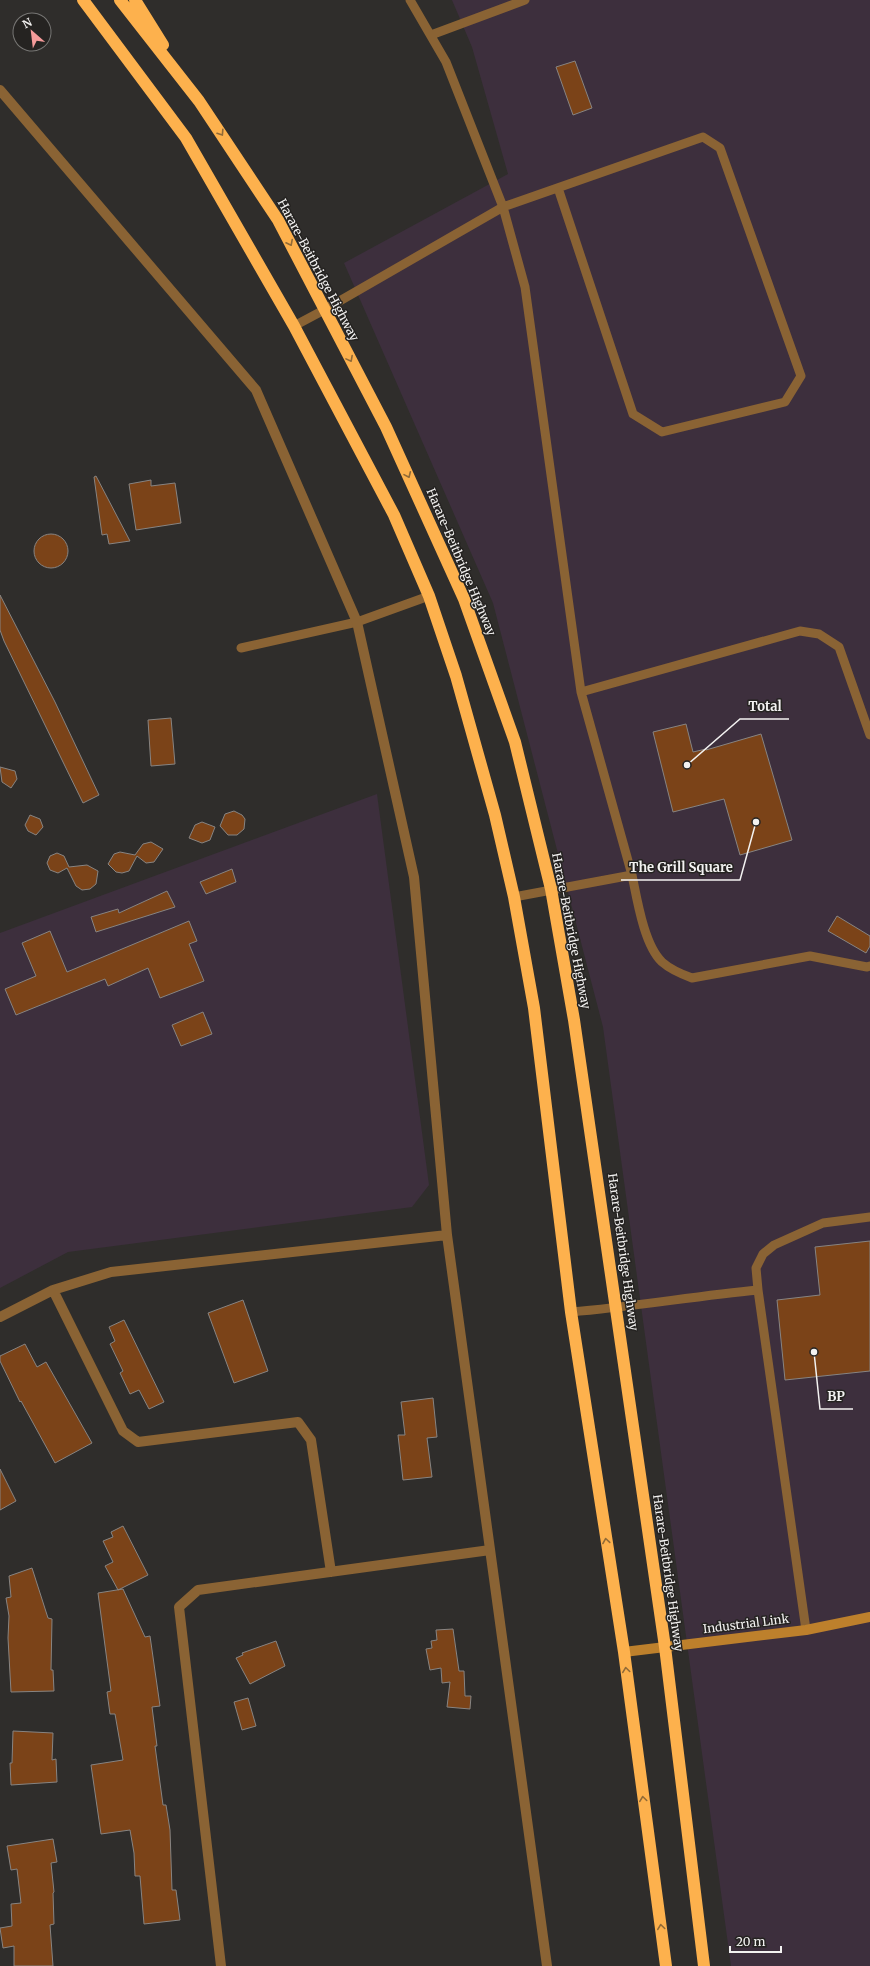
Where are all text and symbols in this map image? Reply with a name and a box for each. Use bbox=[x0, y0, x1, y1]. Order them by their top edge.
north arrow bbox=[12, 12, 52, 52]
text: N bbox=[20, 15, 35, 31]
one-way arrow bbox=[216, 129, 223, 136]
street label: Harare-Beitbridge Highway bbox=[275, 196, 362, 343]
one-way arrow bbox=[285, 239, 293, 247]
one-way arrow bbox=[345, 355, 353, 362]
one-way arrow bbox=[403, 471, 411, 478]
street label: Harare-Beitbridge Highway bbox=[424, 486, 499, 638]
callout: Total bbox=[740, 694, 789, 719]
text: Total bbox=[748, 698, 782, 715]
street label: Harare-Beitbridge Highway bbox=[549, 852, 594, 1010]
callout: The Grill Square bbox=[621, 855, 740, 880]
text: The Grill Square bbox=[629, 859, 733, 876]
street label: Harare-Beitbridge Highway bbox=[605, 1172, 642, 1332]
callout: BP bbox=[820, 1384, 853, 1409]
text: BP bbox=[827, 1388, 845, 1405]
street label: Harare-Beitbridge Highway bbox=[650, 1493, 687, 1653]
one-way arrow bbox=[602, 1538, 611, 1544]
street label: Industrial Link bbox=[702, 1611, 790, 1636]
one-way arrow bbox=[622, 1667, 631, 1673]
one-way arrow bbox=[639, 1795, 648, 1802]
one-way arrow bbox=[657, 1924, 666, 1930]
scale bar bbox=[730, 1928, 781, 1954]
text: 20 m bbox=[736, 1934, 765, 1949]

